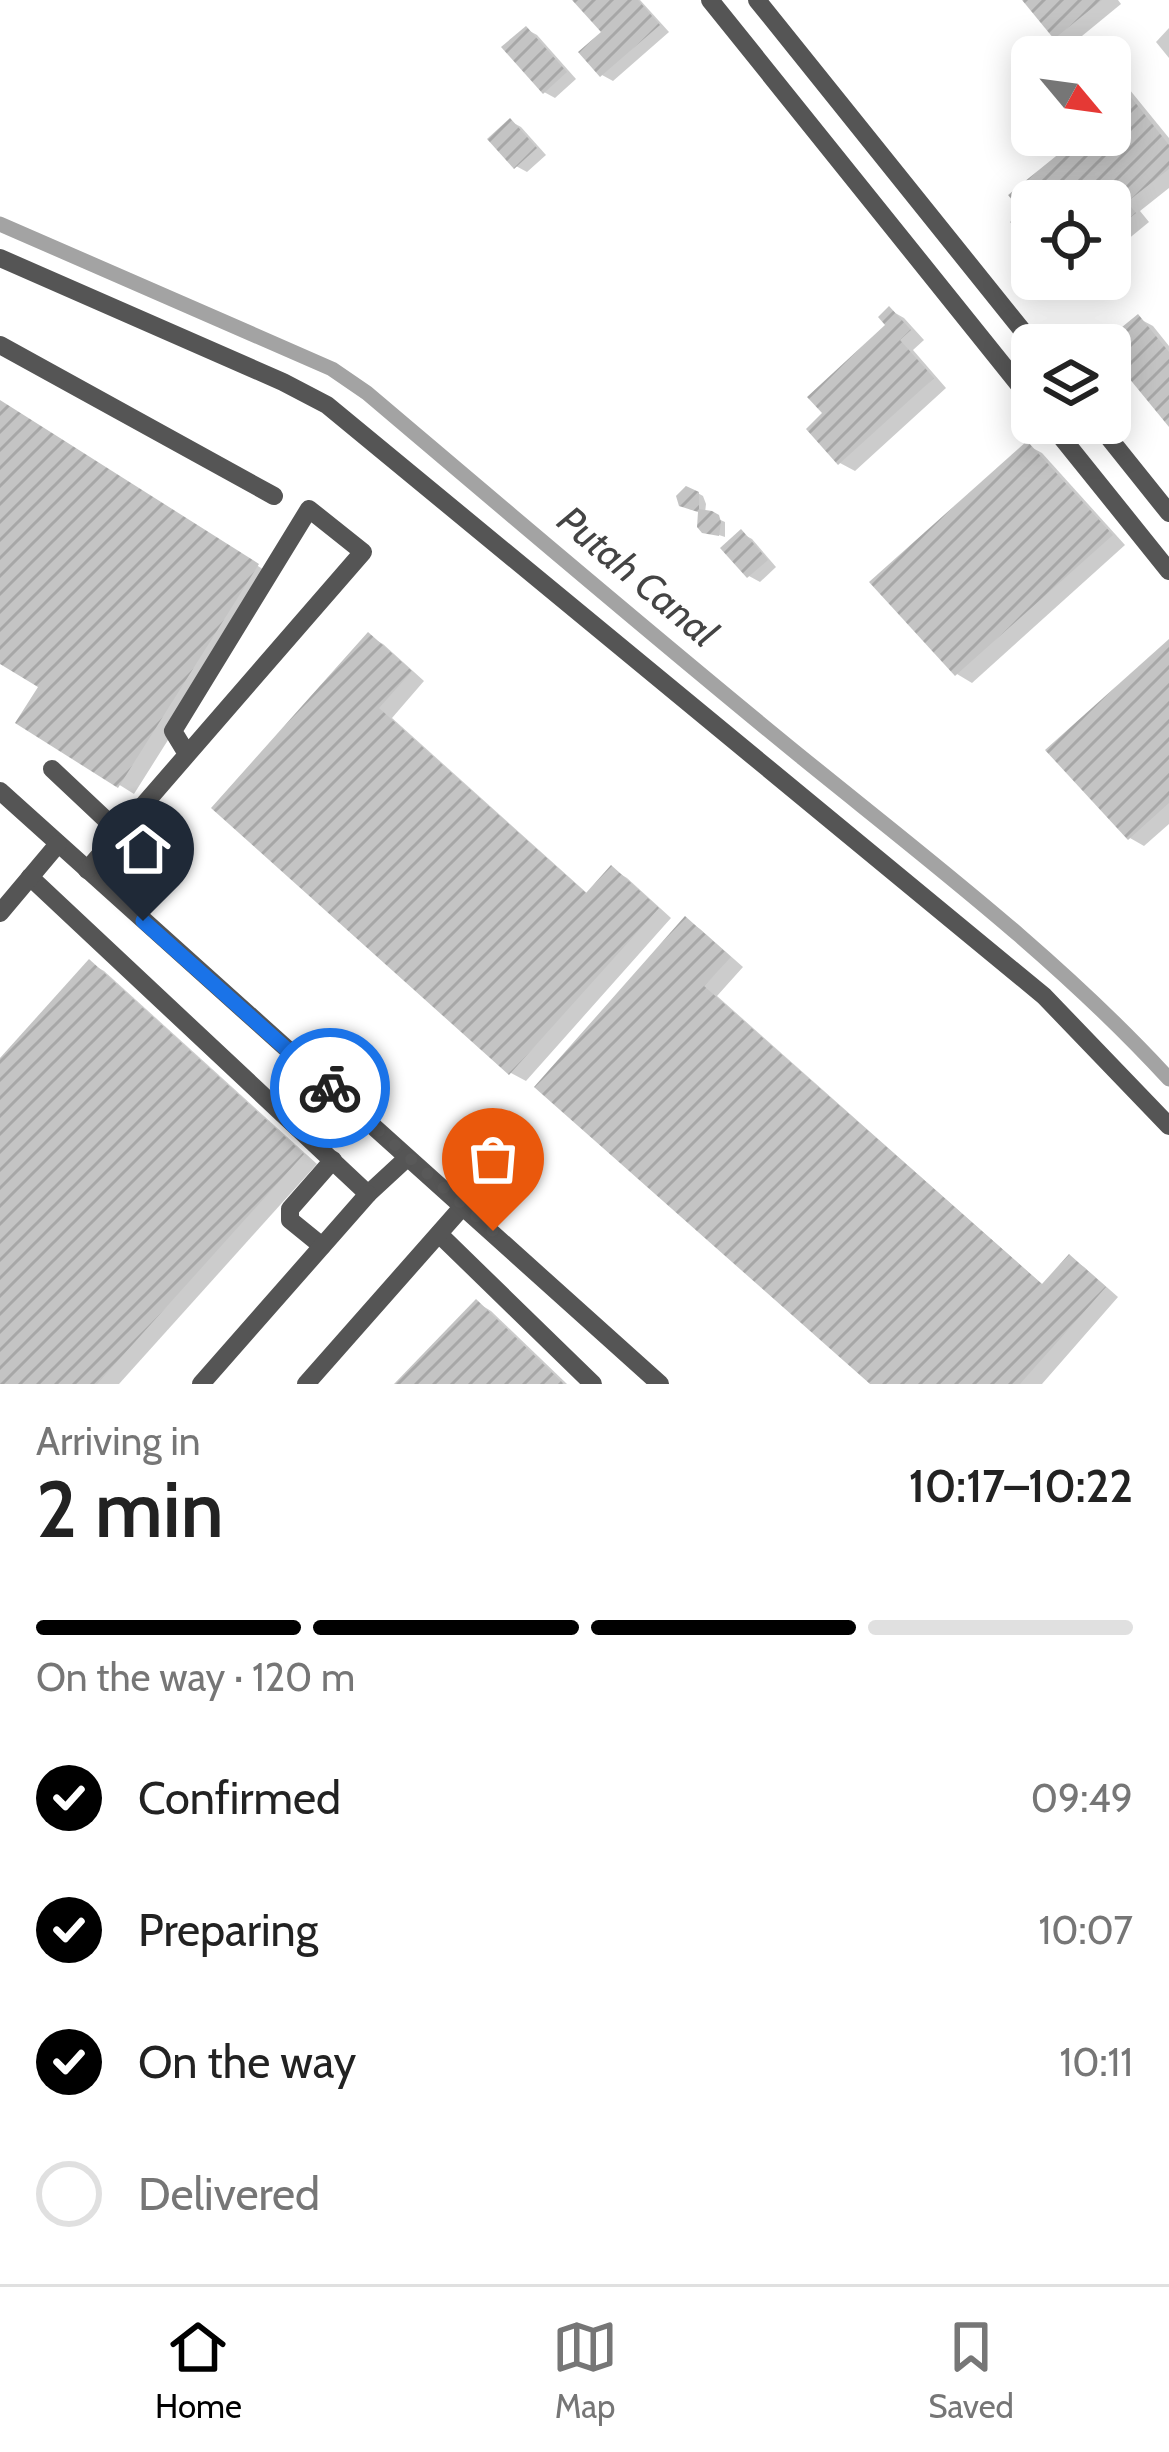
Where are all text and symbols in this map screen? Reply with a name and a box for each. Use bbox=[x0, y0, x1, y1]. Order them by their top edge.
north arrow bbox=[1011, 36, 1131, 156]
map controls bbox=[1011, 36, 1131, 444]
button: locate bbox=[1011, 180, 1131, 300]
button: layers bbox=[1011, 324, 1131, 444]
water label: Putah Canal bbox=[548, 495, 728, 657]
pin bbox=[92, 798, 194, 921]
icon: home bbox=[110, 816, 176, 882]
courier bbox=[270, 1028, 390, 1148]
icon: bike bbox=[297, 1055, 363, 1121]
pin bbox=[442, 1108, 544, 1231]
icon: bag bbox=[460, 1126, 526, 1192]
text: Arriving in bbox=[36, 1417, 200, 1465]
text: 10:17–10:22 bbox=[909, 1459, 1133, 1513]
text: 2 min bbox=[36, 1462, 224, 1557]
text: On the way · 120 m bbox=[36, 1653, 355, 1701]
icon: check bbox=[36, 1765, 102, 1831]
text: Confirmed bbox=[138, 1771, 341, 1825]
text: 09:49 bbox=[1031, 1774, 1133, 1822]
icon: check bbox=[36, 1897, 102, 1963]
text: Preparing bbox=[138, 1903, 318, 1957]
text: 10:07 bbox=[1039, 1906, 1133, 1954]
icon: check bbox=[36, 2029, 102, 2095]
text: On the way bbox=[138, 2035, 356, 2089]
text: 10:11 bbox=[1060, 2038, 1133, 2086]
text: Delivered bbox=[138, 2167, 320, 2221]
tab: Home bbox=[155, 2314, 242, 2426]
tab: Map bbox=[552, 2314, 618, 2426]
tab: Saved bbox=[928, 2314, 1014, 2426]

